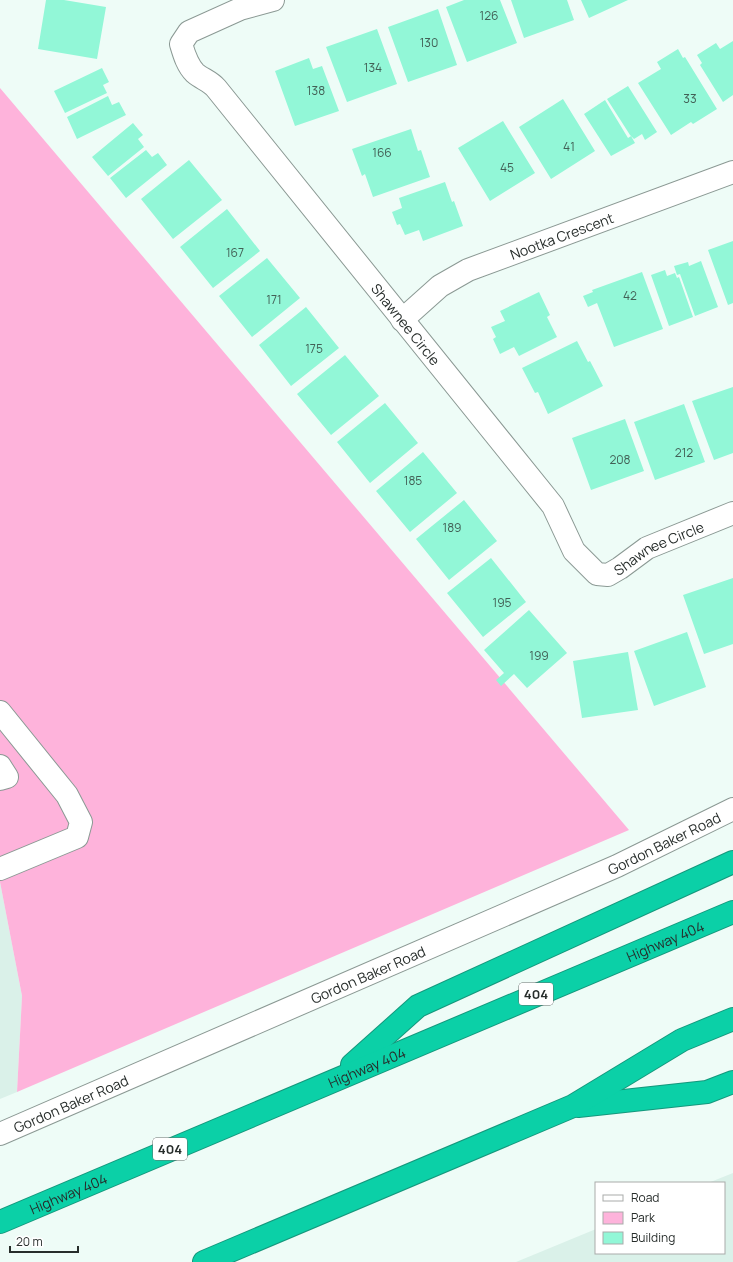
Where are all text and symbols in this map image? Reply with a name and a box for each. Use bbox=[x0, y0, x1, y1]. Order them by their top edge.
house number: 126 bbox=[480, 7, 498, 24]
house number: 130 bbox=[420, 34, 438, 51]
house number: 134 bbox=[364, 59, 382, 76]
house number: 138 bbox=[307, 82, 325, 99]
house number: 33 bbox=[683, 90, 697, 107]
house number: 41 bbox=[563, 138, 575, 155]
house number: 166 bbox=[372, 144, 392, 161]
house number: 45 bbox=[500, 159, 514, 176]
street label: Nootka Crescent bbox=[507, 207, 616, 263]
house number: 167 bbox=[226, 244, 244, 261]
street label: Shawnee Circle bbox=[367, 279, 445, 369]
house number: 42 bbox=[623, 287, 637, 304]
house number: 171 bbox=[266, 291, 282, 308]
house number: 175 bbox=[305, 340, 323, 357]
house number: 212 bbox=[675, 444, 693, 461]
house number: 208 bbox=[609, 451, 631, 468]
house number: 185 bbox=[404, 472, 422, 489]
street label: Shawnee Circle bbox=[610, 516, 706, 579]
house number: 189 bbox=[442, 519, 462, 536]
house number: 195 bbox=[492, 594, 512, 611]
house number: 199 bbox=[529, 647, 549, 664]
street label: Gordon Baker Road bbox=[605, 807, 723, 878]
street label: Highway 404 bbox=[623, 916, 707, 966]
street label: Gordon Baker Road bbox=[308, 941, 428, 1008]
road number: 404 bbox=[519, 983, 553, 1005]
street label: Highway 404 bbox=[325, 1042, 408, 1092]
street label: Gordon Baker Road bbox=[10, 1070, 131, 1137]
road number: 404 bbox=[153, 1138, 187, 1160]
street label: Highway 404 bbox=[26, 1168, 110, 1218]
legend bbox=[595, 1182, 725, 1254]
text: Road bbox=[631, 1189, 659, 1206]
text: Park bbox=[631, 1209, 656, 1226]
scale bar bbox=[10, 1228, 78, 1254]
text: Building bbox=[631, 1229, 675, 1246]
text: 20 m bbox=[16, 1233, 43, 1250]

